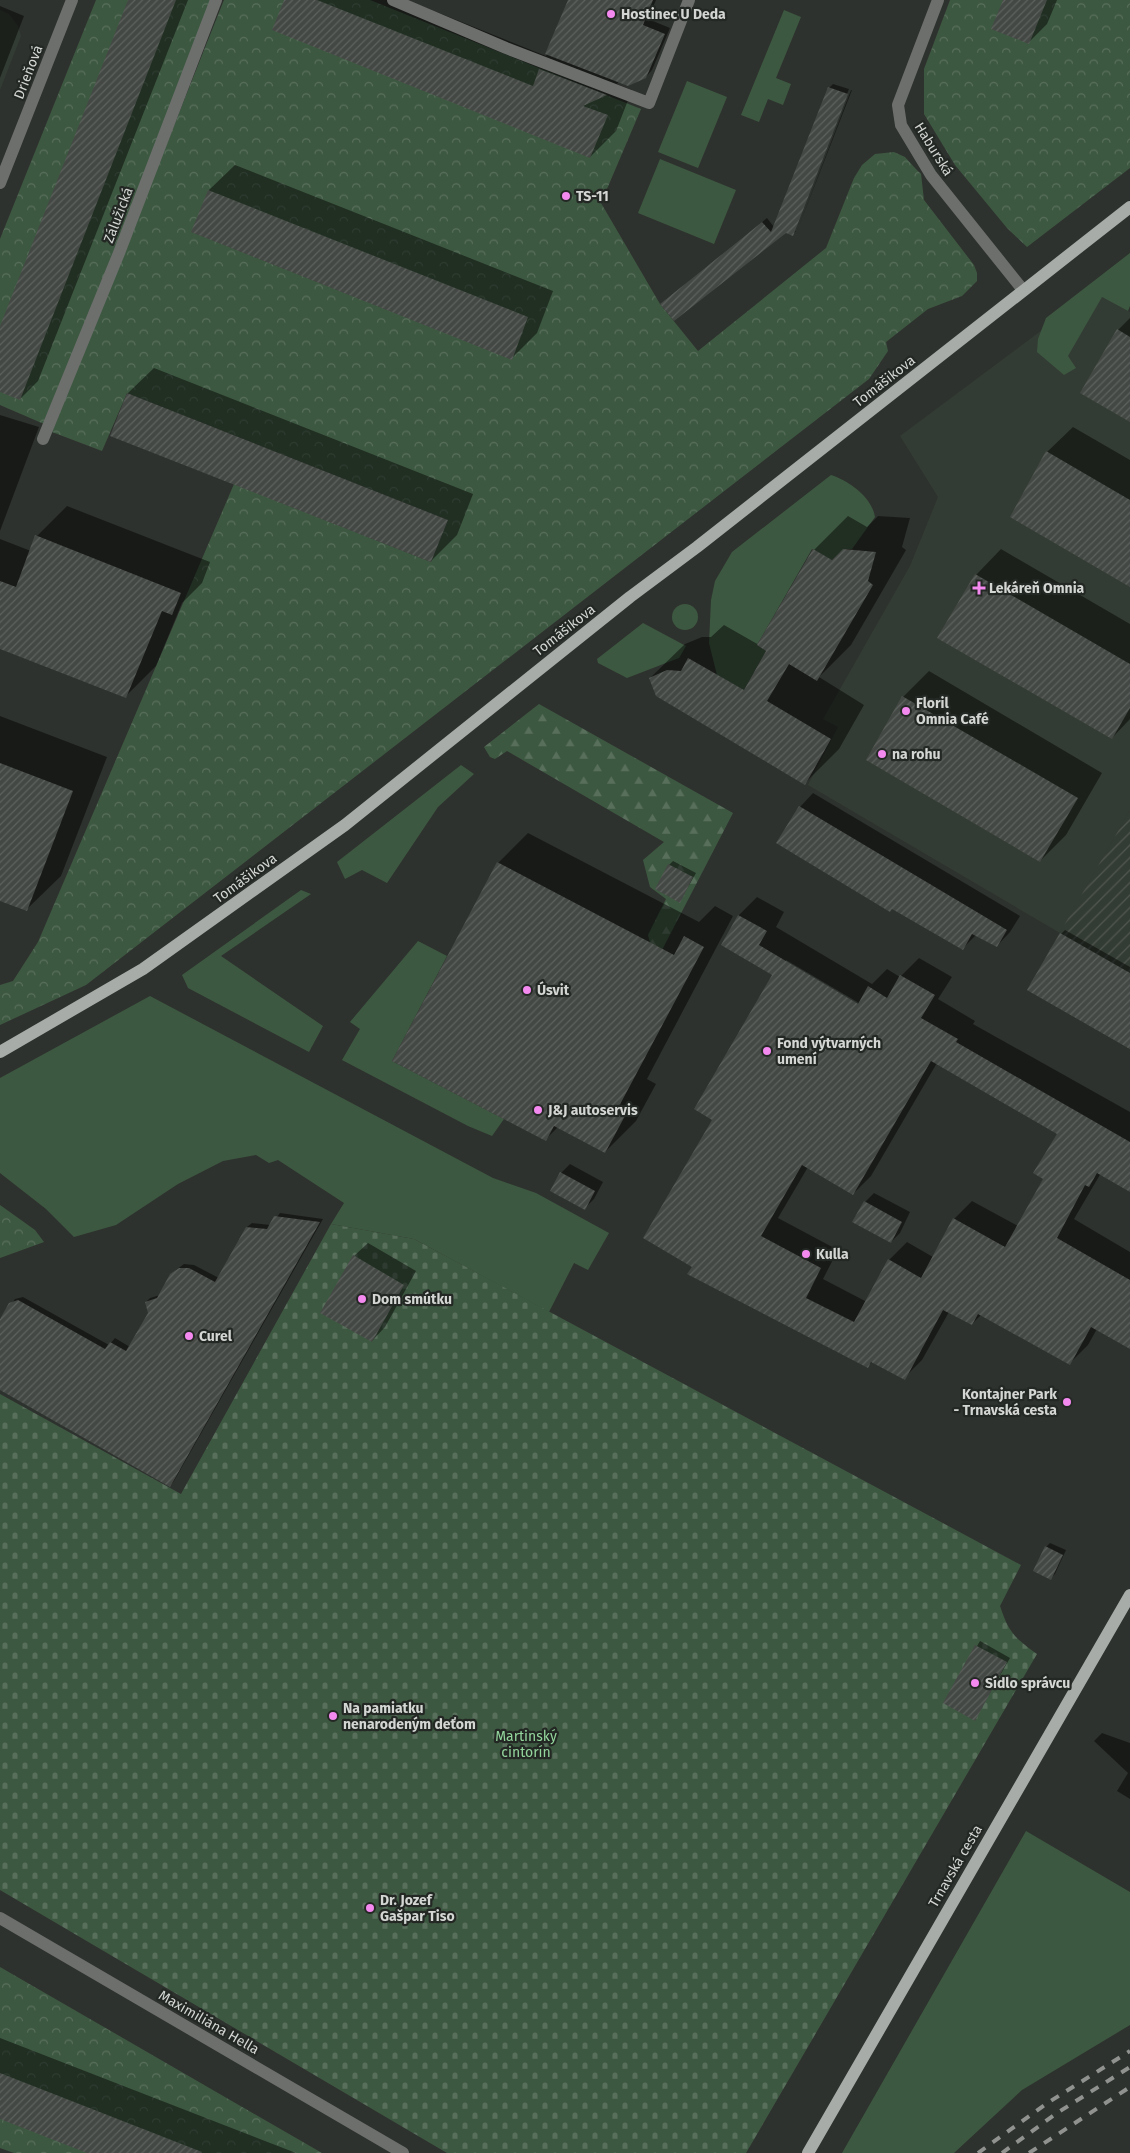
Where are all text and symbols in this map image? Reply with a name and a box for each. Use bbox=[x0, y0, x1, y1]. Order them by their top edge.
place label: Hostinec U Deda bbox=[621, 6, 726, 23]
marker: Hostinec U Deda bbox=[605, 8, 617, 20]
street label: Drieňová bbox=[10, 43, 47, 102]
street label: Haburská bbox=[910, 119, 957, 179]
street label: Zálužická bbox=[100, 185, 137, 245]
place label: TS-11 bbox=[576, 188, 609, 205]
marker: TS-11 bbox=[560, 190, 572, 202]
street label: Tomášikova bbox=[850, 352, 919, 411]
place label: Lekáreň Omnia bbox=[989, 580, 1085, 597]
marker: Lekáreň Omnia bbox=[973, 582, 985, 594]
street label: Tomášikova bbox=[530, 601, 599, 660]
place label: Floril Omnia Café bbox=[916, 695, 989, 728]
marker: Floril Omnia Café bbox=[900, 705, 912, 717]
place label: na rohu bbox=[892, 746, 941, 763]
marker: na rohu bbox=[876, 748, 888, 760]
street label: Tomášikova bbox=[210, 850, 280, 907]
place label: Úsvit bbox=[537, 981, 570, 999]
marker: Úsvit bbox=[521, 984, 533, 996]
place label: Fond výtvarných umení bbox=[777, 1035, 881, 1068]
marker: Fond výtvarných umení bbox=[761, 1045, 773, 1057]
place label: J&J autoservis bbox=[547, 1102, 638, 1119]
marker: J&J autoservis bbox=[532, 1104, 544, 1116]
place label: Kulla bbox=[816, 1246, 849, 1263]
marker: Kulla bbox=[800, 1248, 812, 1260]
place label: Dom smútku bbox=[372, 1291, 452, 1308]
marker: Dom smútku bbox=[356, 1293, 368, 1305]
place label: Curel bbox=[199, 1328, 233, 1345]
marker: Curel bbox=[183, 1330, 195, 1342]
place label: Kontajner Park - Trnavská cesta bbox=[954, 1386, 1057, 1419]
marker: Kontajner Park - Trnavská cesta bbox=[1061, 1396, 1073, 1408]
place label: Sídlo správcu bbox=[985, 1675, 1070, 1692]
marker: Sídlo správcu bbox=[969, 1677, 981, 1689]
place label: Na pamiatku nenarodeným deťom bbox=[343, 1700, 476, 1733]
marker: Na pamiatku nenarodeným deťom bbox=[327, 1710, 339, 1722]
park label: Martinský cintorín bbox=[495, 1728, 557, 1761]
street label: Trnavská cesta bbox=[925, 1822, 986, 1911]
place label: Dr. Jozef Gašpar Tiso bbox=[380, 1892, 455, 1925]
marker: Dr. Jozef Gašpar Tiso bbox=[364, 1902, 376, 1914]
street label: Maximiliána Hella bbox=[155, 1987, 262, 2058]

